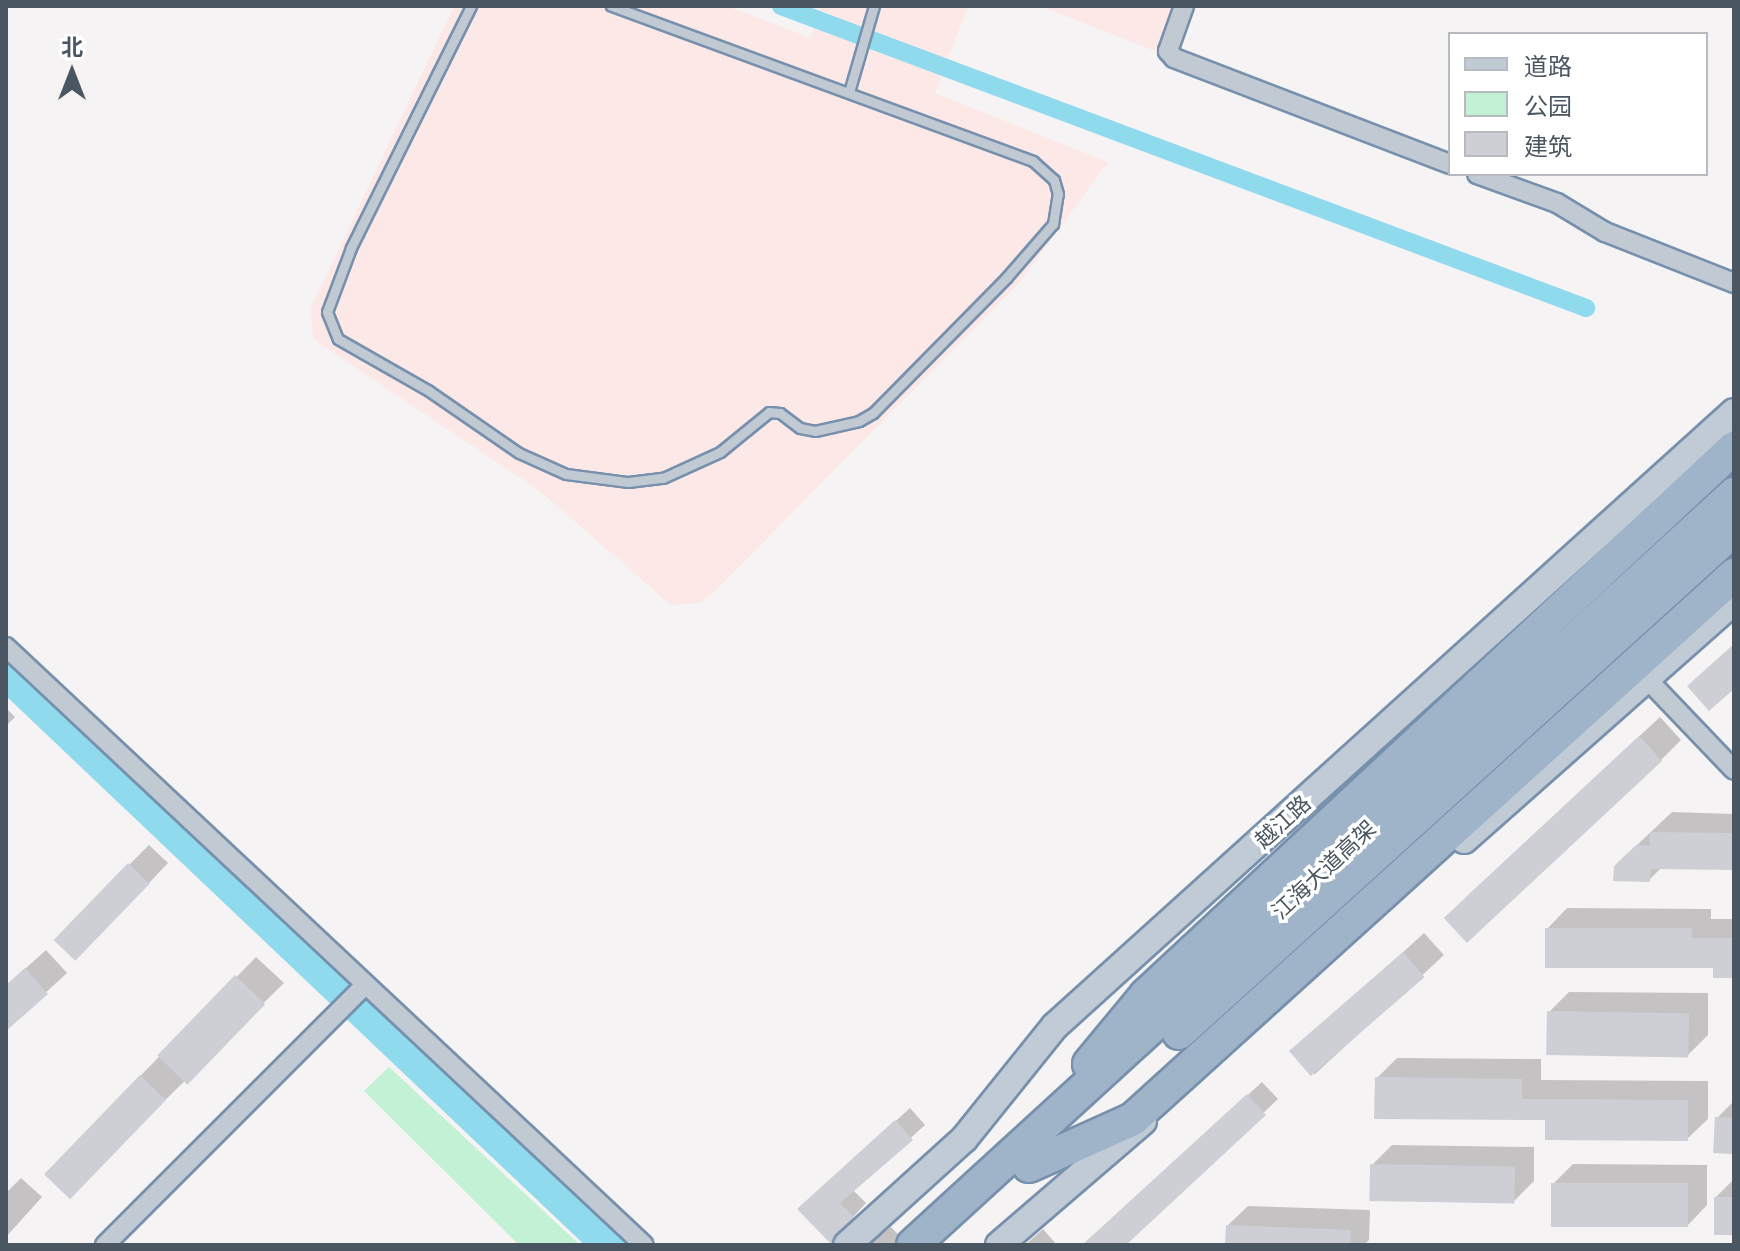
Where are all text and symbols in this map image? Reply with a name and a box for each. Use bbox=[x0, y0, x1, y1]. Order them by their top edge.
north arrow bbox=[32, 32, 112, 112]
legend bbox=[1448, 32, 1708, 176]
text: 北 bbox=[61, 34, 83, 61]
text: 道路 bbox=[1524, 53, 1572, 81]
text: 公园 bbox=[1524, 93, 1572, 121]
text: 建筑 bbox=[1524, 133, 1572, 161]
street label: 越江路 bbox=[1250, 790, 1316, 854]
street label: 江海大道高架 bbox=[1267, 815, 1381, 925]

